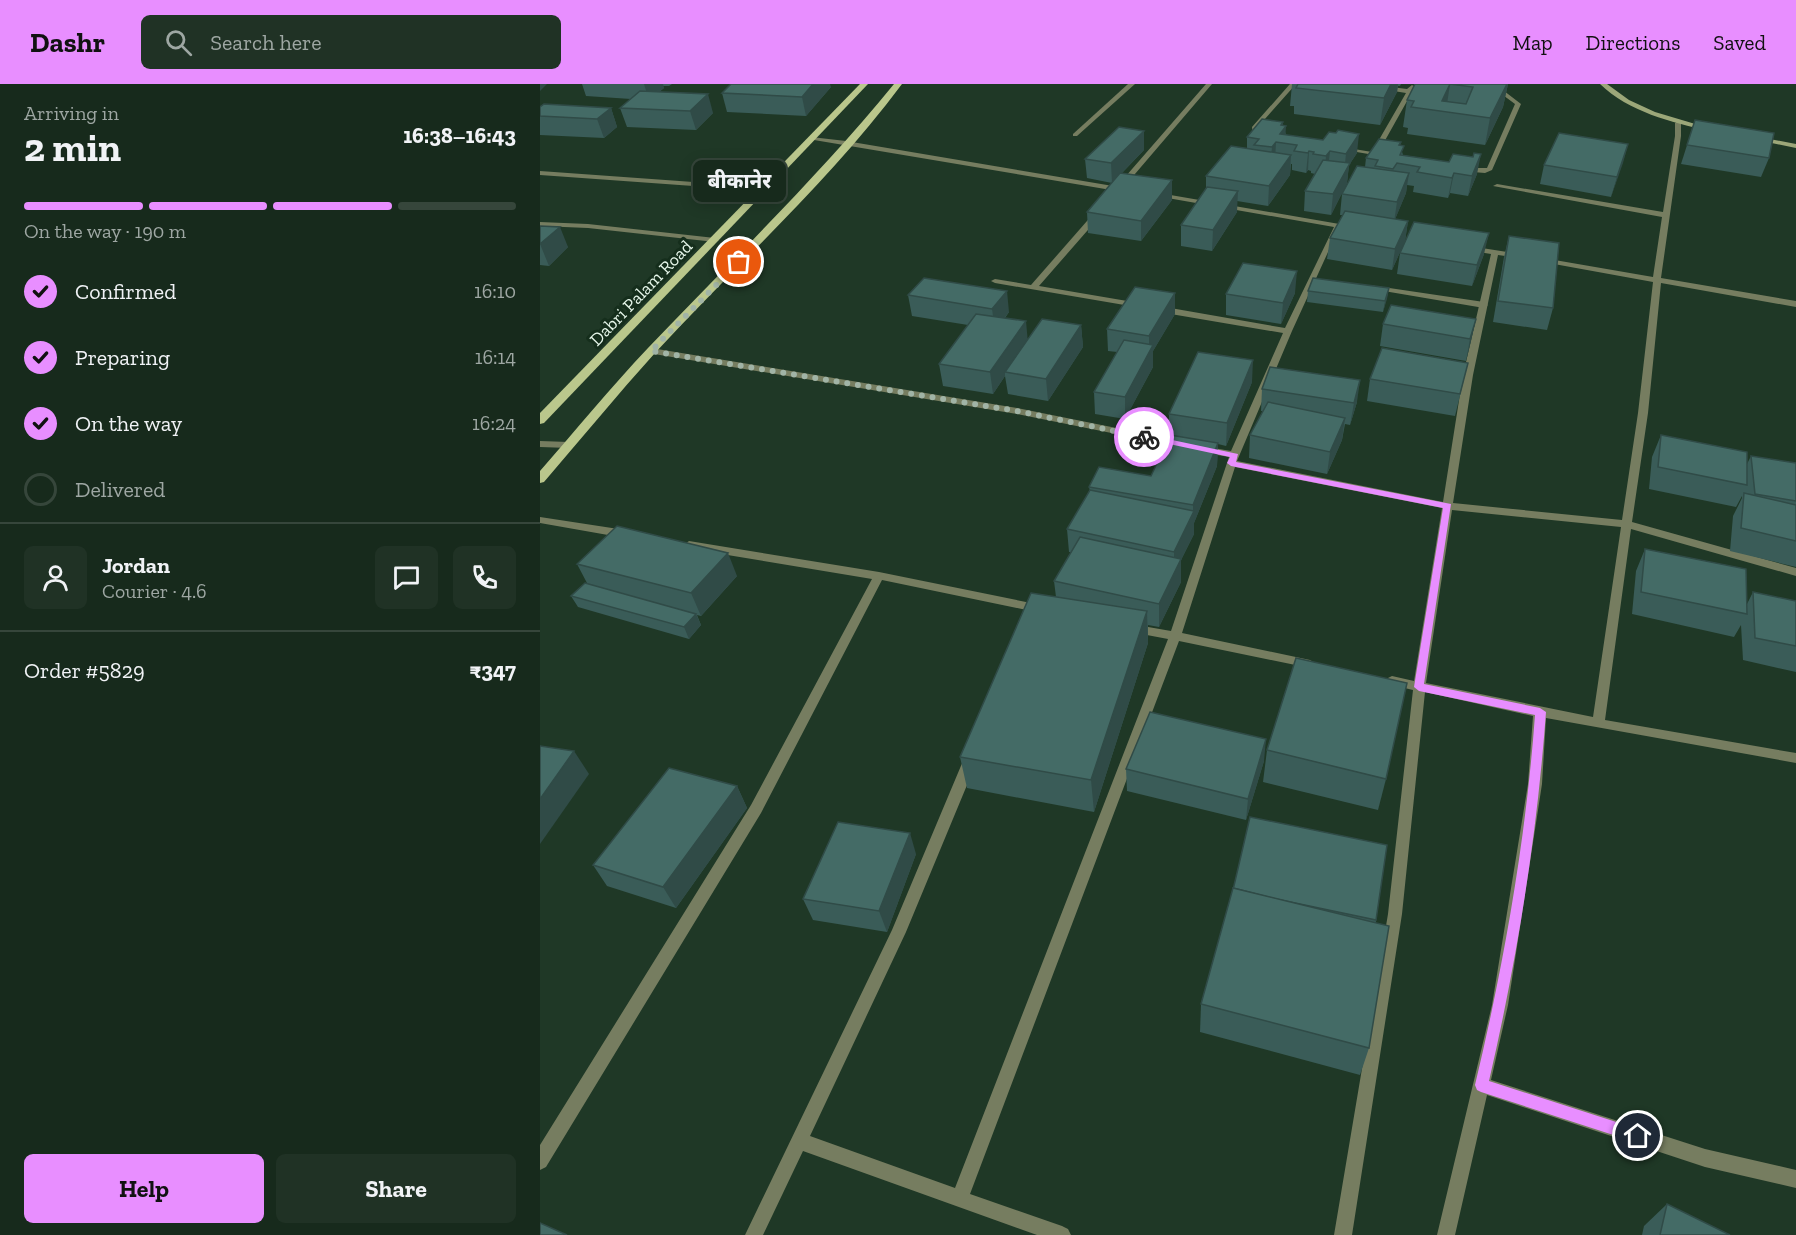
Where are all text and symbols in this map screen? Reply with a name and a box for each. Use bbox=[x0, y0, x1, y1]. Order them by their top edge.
search box bbox=[141, 15, 561, 69]
text: Dashr bbox=[30, 26, 105, 59]
icon: search bbox=[162, 26, 195, 59]
text: Search here bbox=[210, 29, 322, 56]
text: Map bbox=[1513, 30, 1553, 55]
text: Directions bbox=[1586, 30, 1680, 55]
text: Saved bbox=[1713, 30, 1766, 55]
text: Arriving in bbox=[24, 101, 119, 125]
text: 16:38–16:43 bbox=[403, 122, 516, 149]
text: 2 min bbox=[24, 124, 121, 171]
callout: बीकानेर bbox=[692, 160, 786, 202]
text: बीकानेर bbox=[708, 169, 771, 193]
text: On the way · 190 m bbox=[24, 219, 186, 243]
street label: Dabri Palam Road bbox=[585, 236, 697, 350]
pin bbox=[713, 236, 764, 287]
icon: bag bbox=[722, 245, 755, 278]
icon: check bbox=[24, 275, 57, 308]
text: Confirmed bbox=[75, 278, 176, 305]
text: 16:10 bbox=[474, 279, 516, 303]
icon: check bbox=[24, 341, 57, 374]
text: Preparing bbox=[75, 344, 170, 371]
text: 16:14 bbox=[475, 345, 516, 369]
icon: check bbox=[24, 407, 57, 440]
courier bbox=[1114, 407, 1174, 467]
text: On the way bbox=[75, 410, 182, 437]
text: 16:24 bbox=[472, 411, 516, 435]
icon: bike bbox=[1128, 421, 1161, 454]
text: Delivered bbox=[75, 476, 165, 503]
button: person bbox=[24, 546, 87, 609]
button: chat bbox=[375, 546, 438, 609]
button: phone bbox=[453, 546, 516, 609]
text: Jordan bbox=[102, 552, 170, 579]
text: Courier · 4.6 bbox=[102, 579, 207, 603]
text: Order #5829 bbox=[24, 657, 145, 684]
text: ₹347 bbox=[469, 657, 516, 684]
pin bbox=[1612, 1110, 1663, 1161]
icon: home bbox=[1621, 1119, 1654, 1152]
button: Help bbox=[24, 1154, 264, 1223]
button: Share bbox=[276, 1154, 516, 1223]

